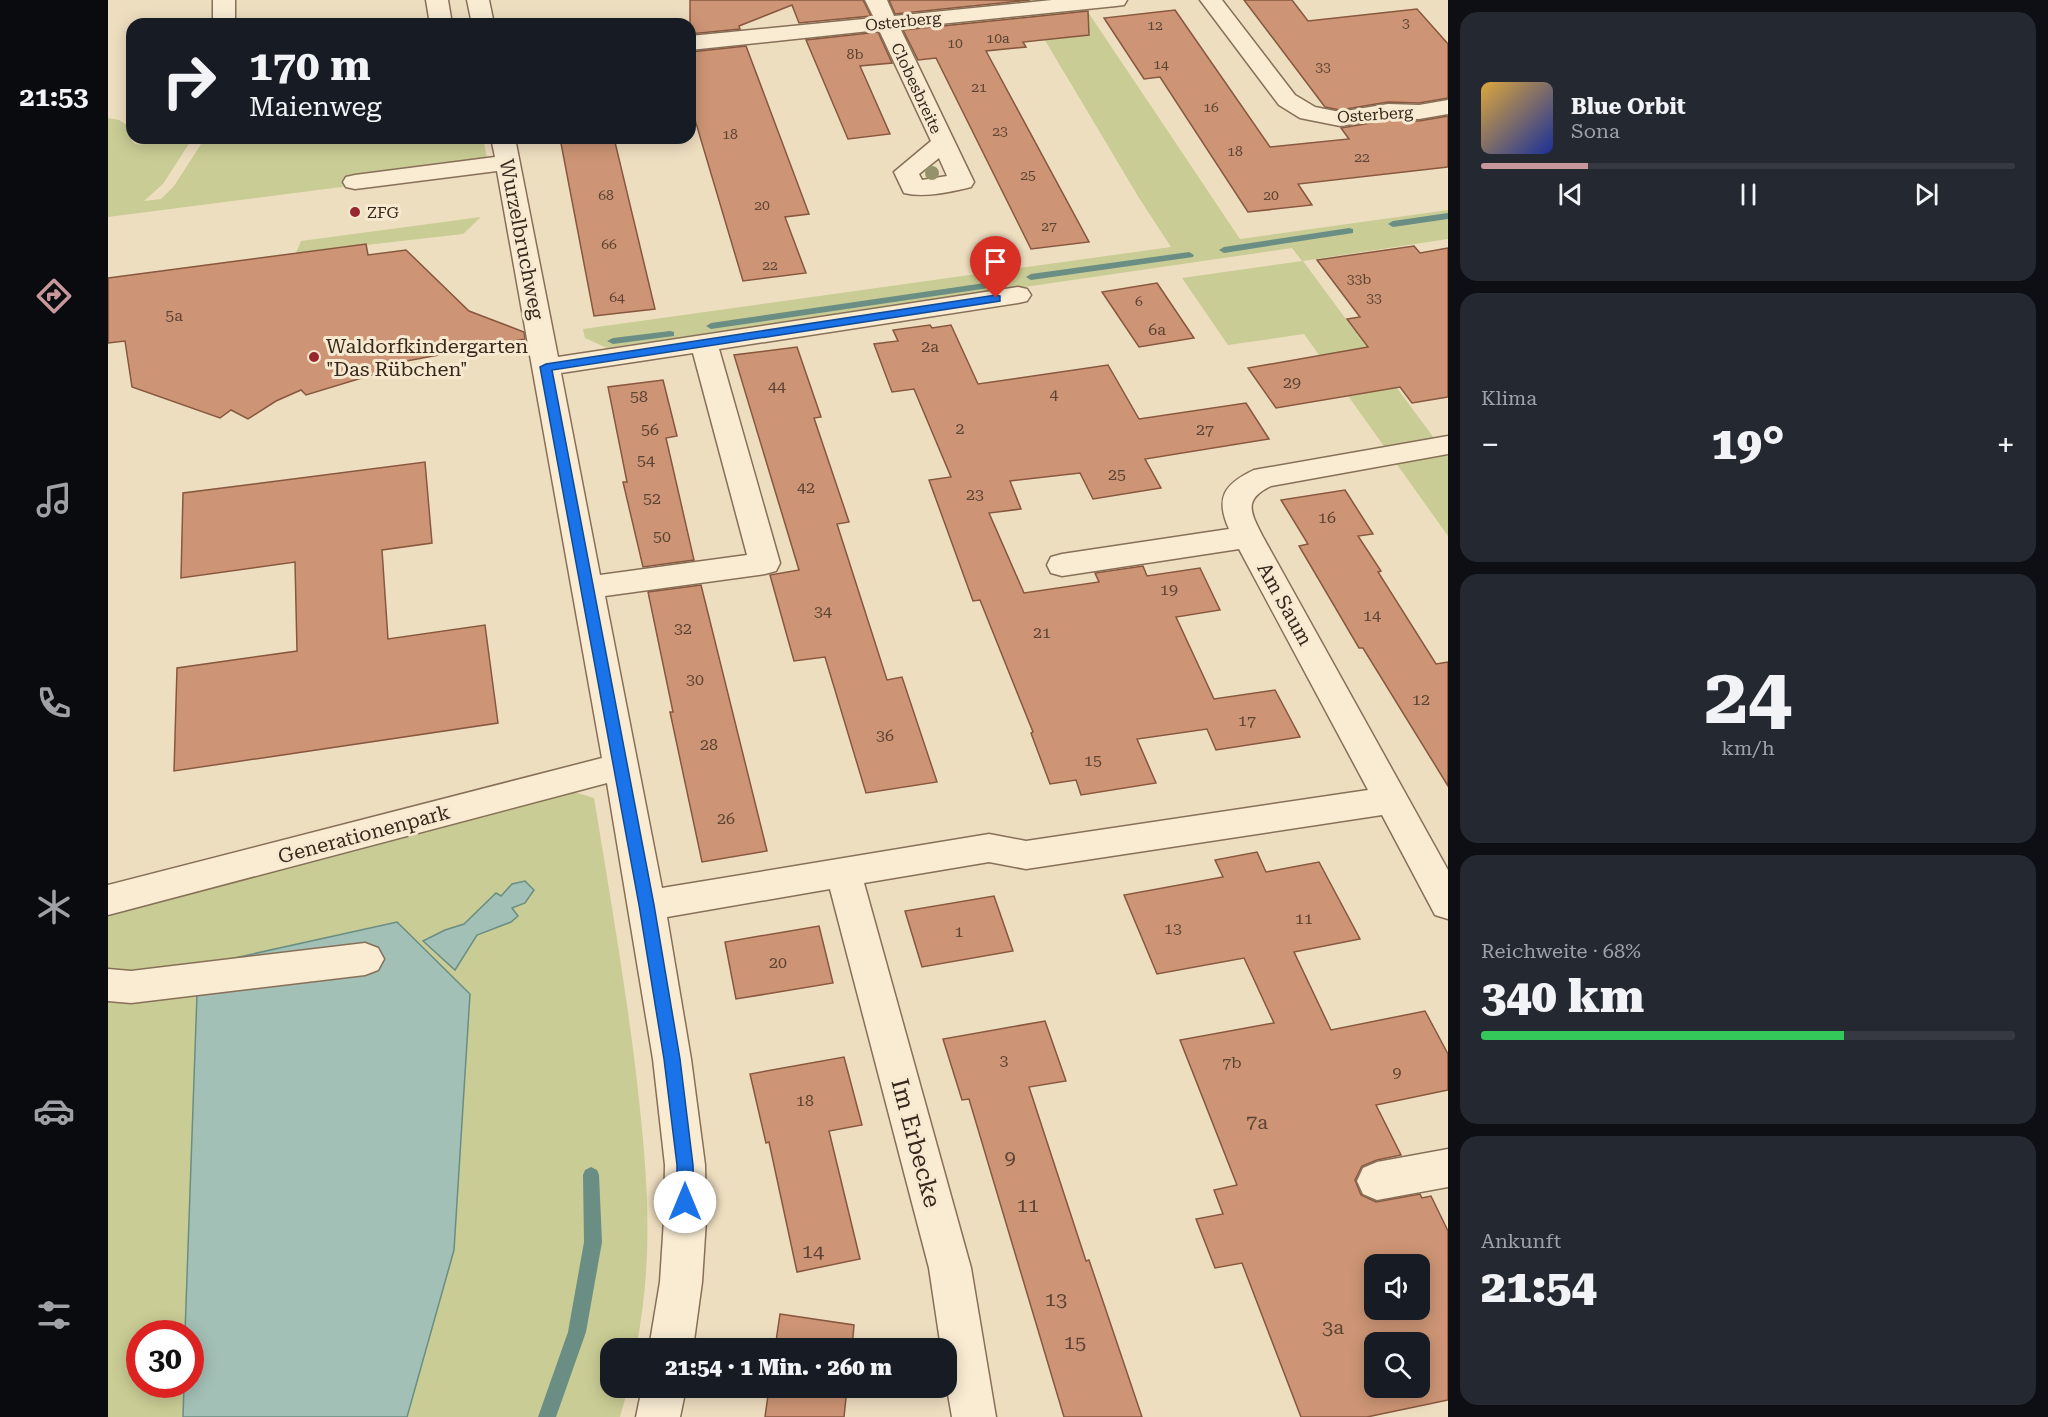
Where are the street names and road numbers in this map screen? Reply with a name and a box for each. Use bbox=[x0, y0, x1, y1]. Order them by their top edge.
street label: Osterberg bbox=[864, 8, 943, 35]
street label: Clobesbreite bbox=[887, 40, 946, 137]
street label: Osterberg bbox=[1336, 102, 1415, 127]
street label: Wurzelbruchweg bbox=[495, 157, 549, 322]
street label: Am Saum bbox=[1252, 558, 1318, 650]
street label: Generationenpark bbox=[275, 799, 453, 868]
street label: Im Erbecke bbox=[885, 1076, 947, 1210]

